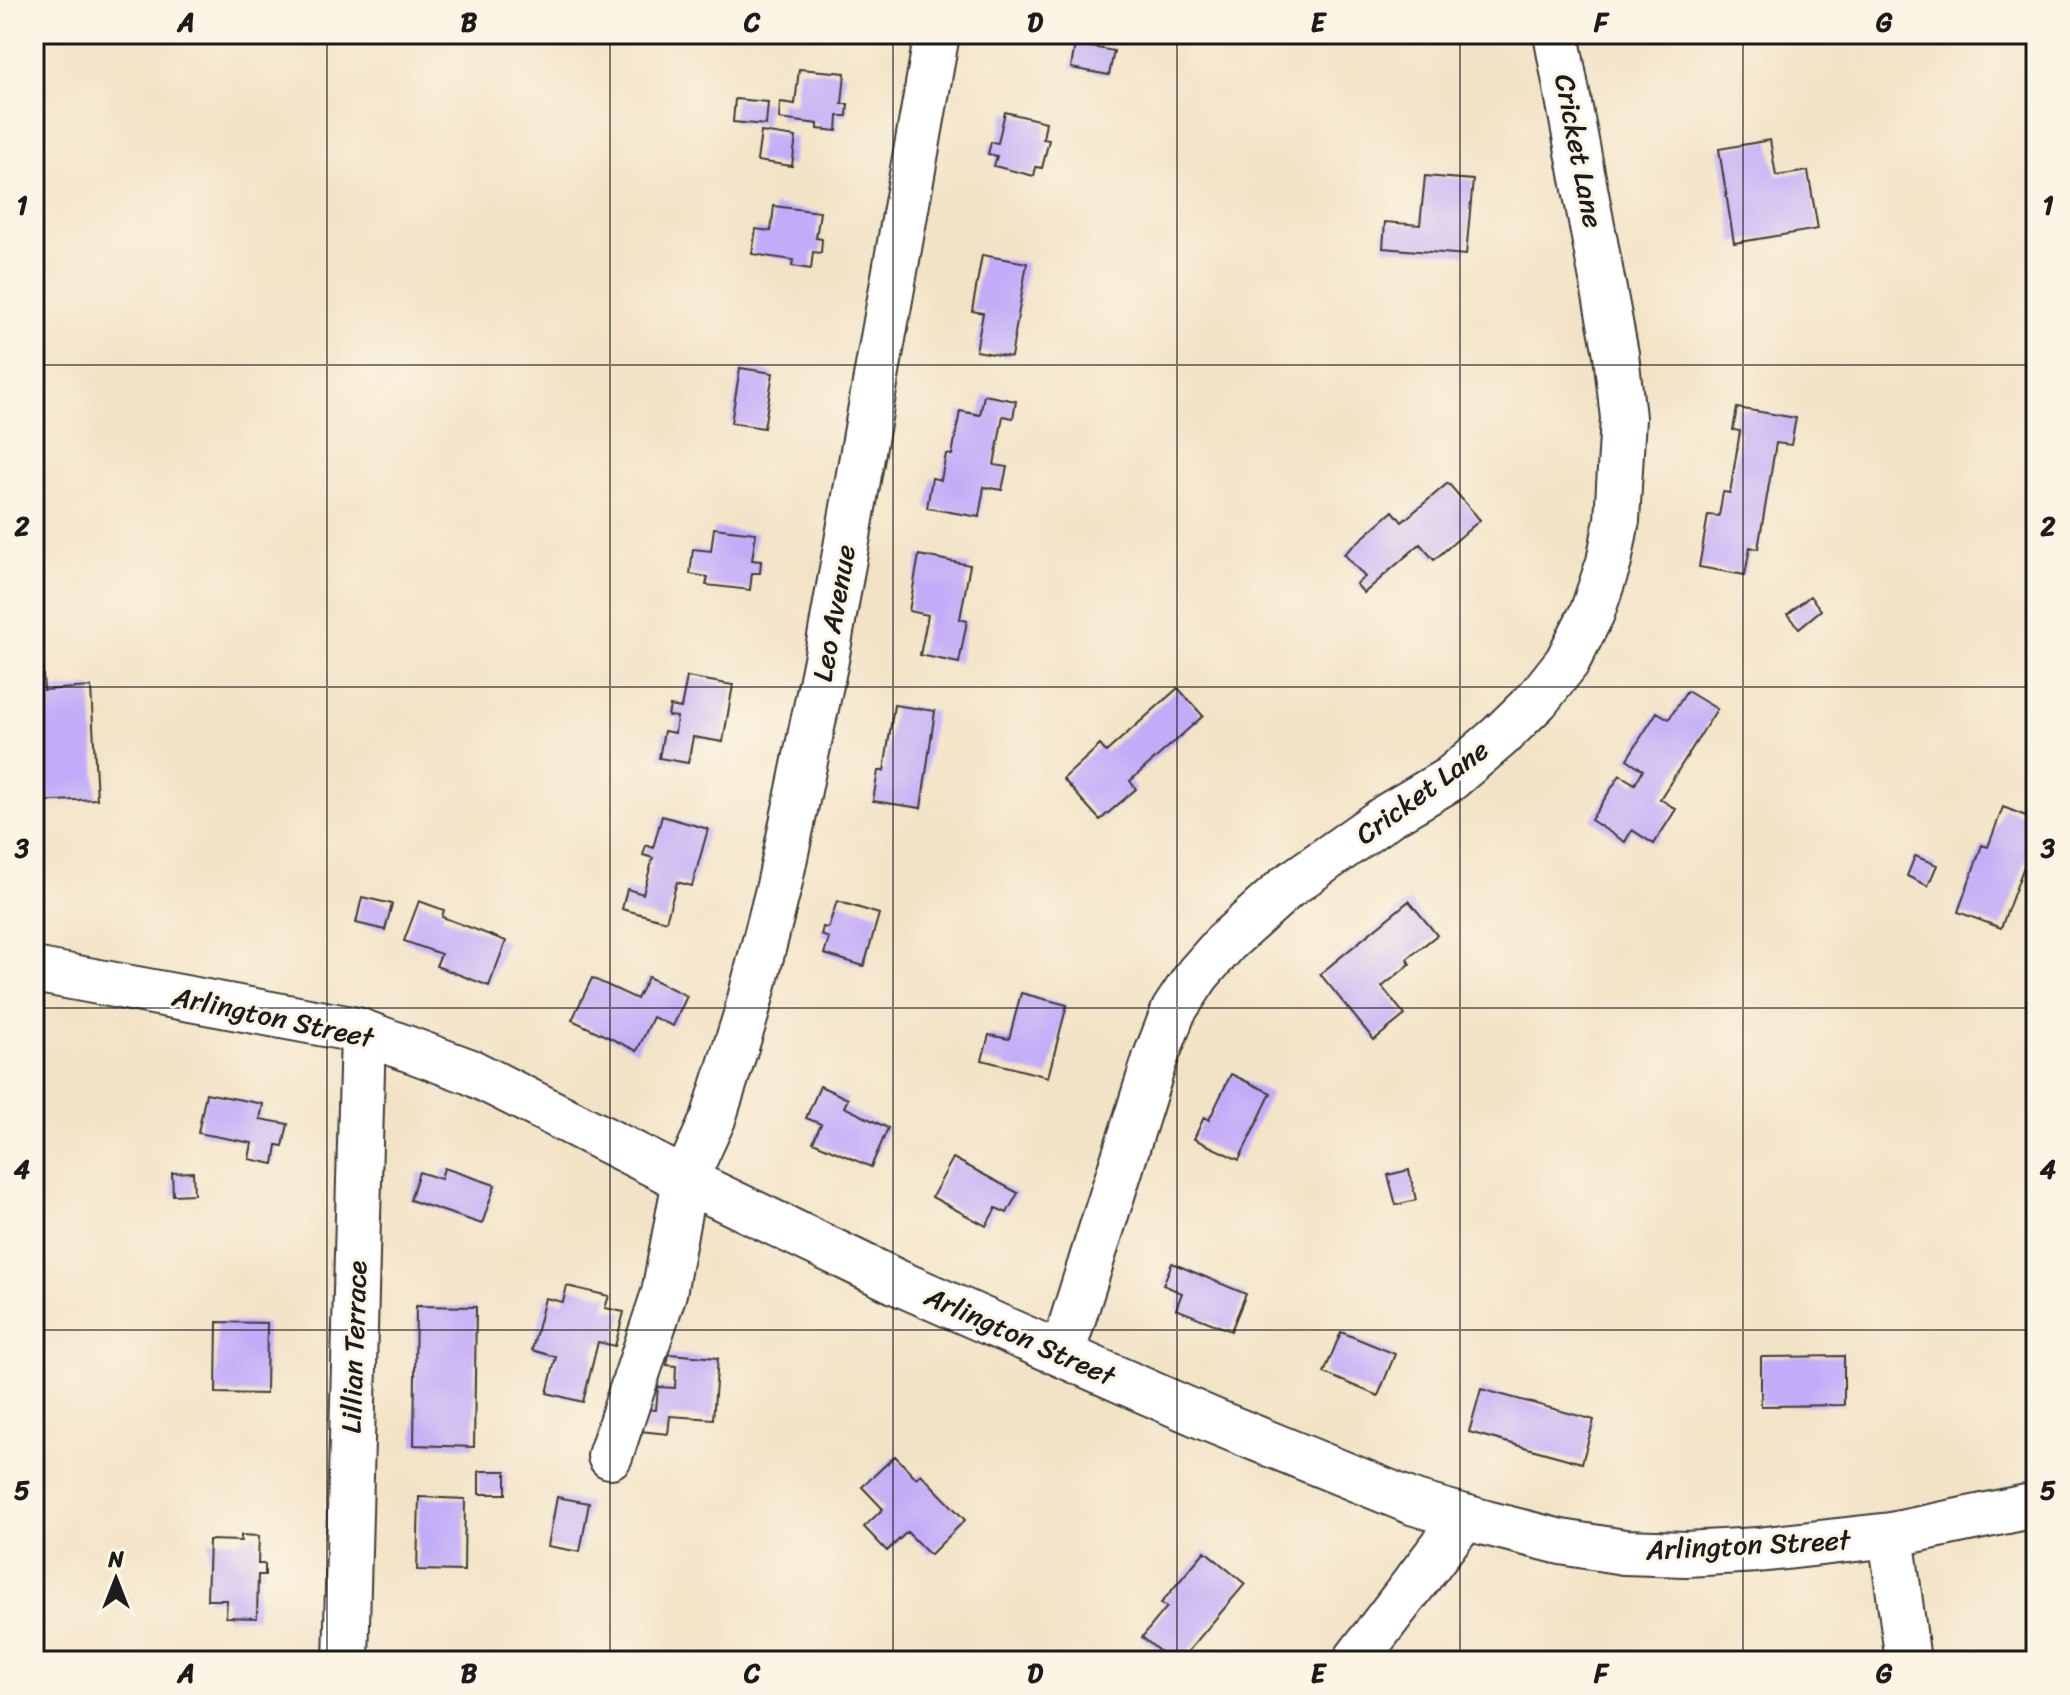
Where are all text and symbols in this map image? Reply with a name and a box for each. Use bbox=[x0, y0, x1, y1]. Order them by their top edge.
text: A bbox=[176, 0, 195, 45]
text: B bbox=[461, 0, 478, 45]
text: C bbox=[743, 0, 761, 45]
text: D bbox=[1027, 0, 1043, 45]
text: E bbox=[1311, 0, 1328, 45]
text: F bbox=[1593, 0, 1610, 45]
text: G bbox=[1876, 0, 1893, 45]
street label: Cricket Lane bbox=[1540, 70, 1618, 232]
text: 1 bbox=[16, 182, 28, 228]
text: 1 bbox=[2042, 182, 2054, 228]
text: 2 bbox=[13, 503, 30, 549]
text: 2 bbox=[2039, 503, 2056, 549]
street label: Leo Avenue bbox=[798, 541, 870, 685]
street label: Cricket Lane bbox=[1345, 726, 1499, 858]
text: 3 bbox=[14, 825, 30, 871]
text: 3 bbox=[2040, 825, 2056, 871]
street label: Arlington Street bbox=[167, 972, 380, 1063]
text: 4 bbox=[14, 1146, 30, 1192]
text: 4 bbox=[2040, 1146, 2056, 1192]
street label: Lillian Terrace bbox=[326, 1260, 382, 1434]
street label: Arlington Street bbox=[916, 1272, 1125, 1401]
text: 5 bbox=[14, 1467, 30, 1513]
text: 5 bbox=[2040, 1467, 2056, 1513]
street label: Arlington Street bbox=[1644, 1515, 1853, 1575]
north arrow bbox=[76, 1539, 156, 1619]
text: N bbox=[107, 1540, 124, 1579]
text: A bbox=[176, 1650, 195, 1695]
text: B bbox=[461, 1650, 478, 1695]
text: C bbox=[743, 1650, 761, 1695]
text: D bbox=[1027, 1650, 1043, 1695]
text: E bbox=[1311, 1650, 1328, 1695]
text: F bbox=[1593, 1650, 1610, 1695]
text: G bbox=[1876, 1650, 1893, 1695]

